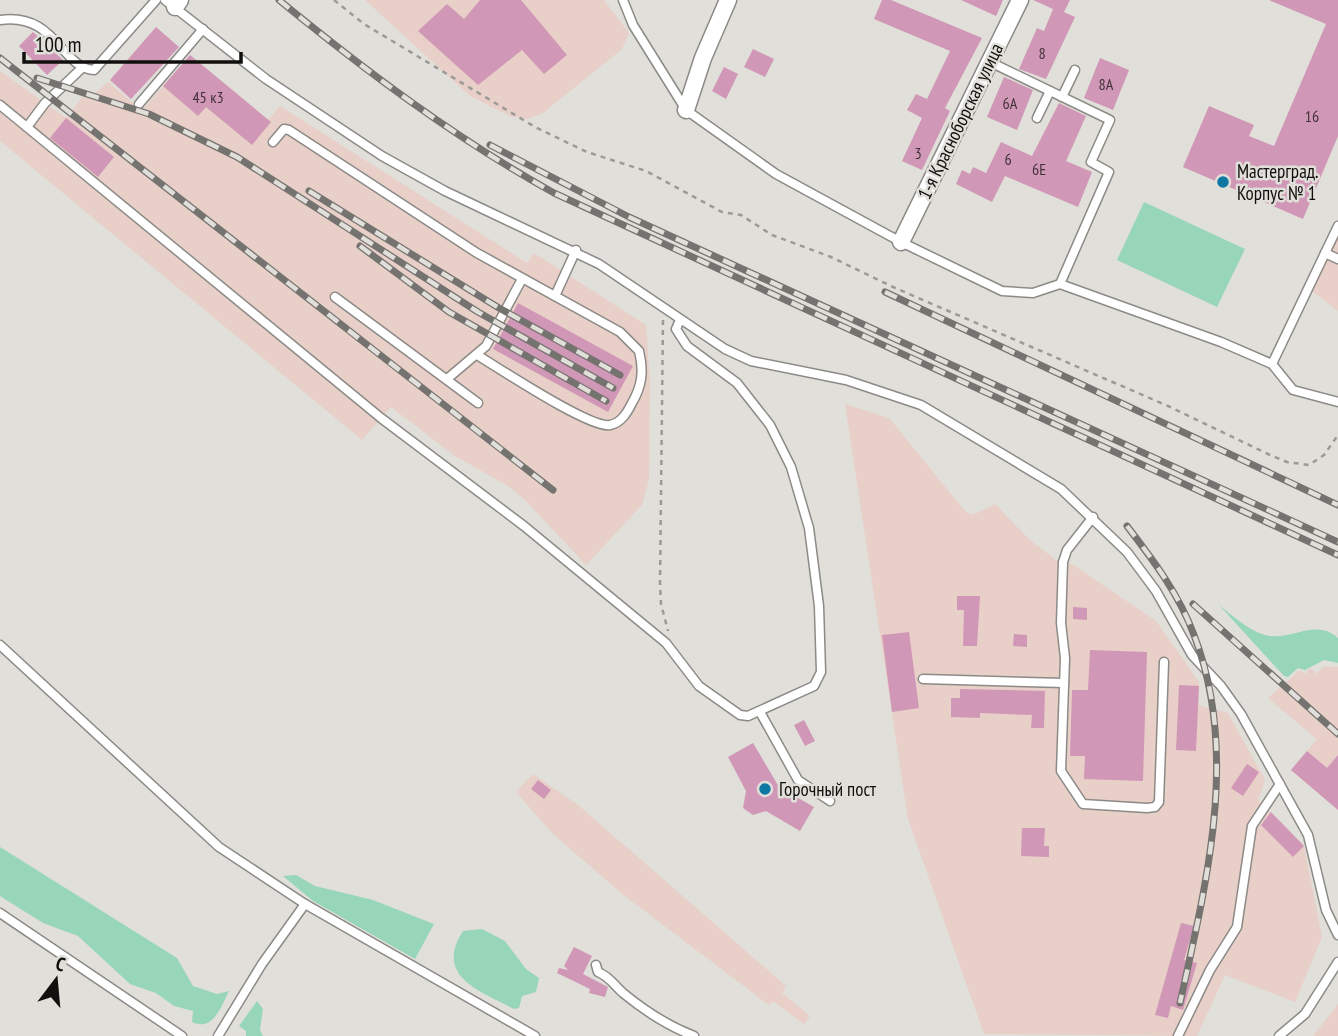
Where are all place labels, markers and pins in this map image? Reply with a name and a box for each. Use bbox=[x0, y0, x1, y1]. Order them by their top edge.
place label: Мастерград. Корпус № 1 bbox=[1237, 159, 1318, 205]
marker: Мастерград. Корпус № 1 bbox=[1215, 174, 1231, 190]
place label: Горочный пост bbox=[779, 777, 877, 801]
marker: Горочный пост bbox=[757, 781, 773, 797]

